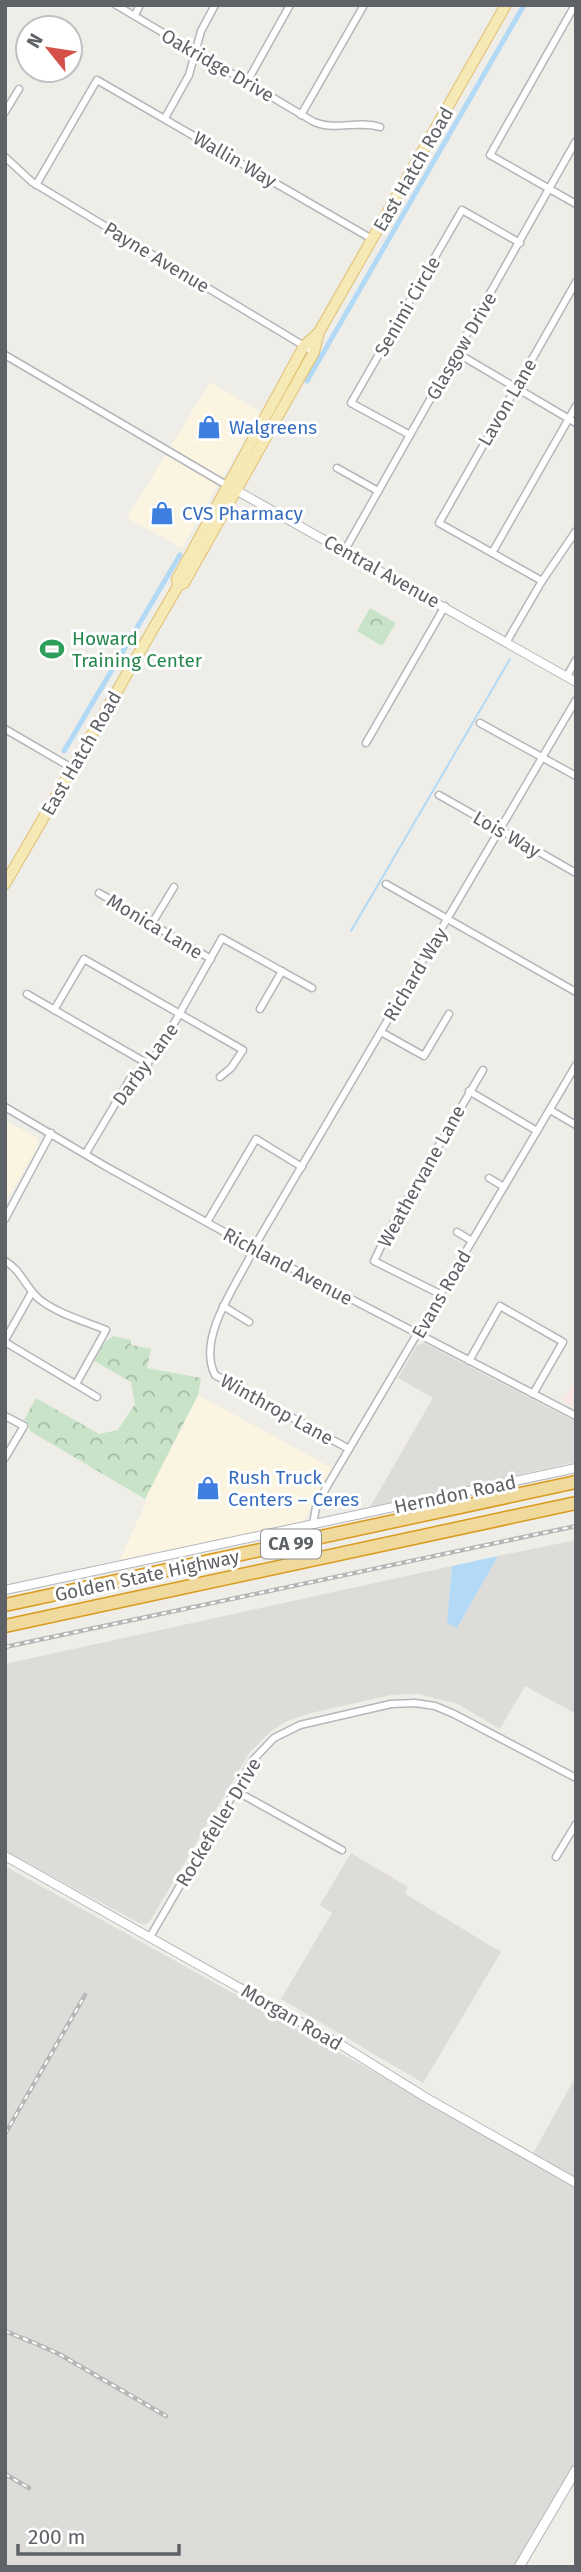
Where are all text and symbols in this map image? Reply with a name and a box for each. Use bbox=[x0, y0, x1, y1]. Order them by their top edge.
north arrow bbox=[14, 14, 84, 84]
street label: Oakridge Drive bbox=[157, 24, 278, 107]
text: N bbox=[22, 30, 48, 52]
street label: East Hatch Road bbox=[369, 103, 458, 236]
street label: Wallin Way bbox=[189, 126, 281, 193]
street label: Payne Avenue bbox=[100, 217, 214, 298]
street label: Senimi Circle bbox=[370, 252, 445, 360]
street label: Glasgow Drive bbox=[421, 288, 501, 404]
street label: Lavon Lane bbox=[473, 355, 542, 450]
shop icon: Walgreens bbox=[195, 413, 223, 441]
place label: Walgreens bbox=[229, 416, 317, 439]
shop icon: CVS Pharmacy bbox=[148, 499, 176, 527]
place label: CVS Pharmacy bbox=[182, 502, 303, 525]
street label: Central Avenue bbox=[320, 530, 444, 613]
place label: Howard Training Center bbox=[72, 627, 203, 672]
sports icon: Howard Training Center bbox=[38, 635, 66, 663]
street label: East Hatch Road bbox=[37, 687, 126, 820]
street label: Lois Way bbox=[469, 806, 545, 863]
street label: Monica Lane bbox=[103, 889, 207, 964]
street label: Richard Way bbox=[379, 923, 453, 1025]
street label: Darby Lane bbox=[108, 1019, 183, 1110]
street label: Weathervane Lane bbox=[373, 1101, 470, 1251]
street label: Richland Avenue bbox=[219, 1223, 357, 1310]
street label: Evans Road bbox=[407, 1246, 476, 1342]
street label: Winthrop Lane bbox=[216, 1369, 337, 1450]
place label: Rush Truck Centers – Ceres bbox=[228, 1466, 359, 1511]
street label: Herndon Road bbox=[392, 1470, 518, 1519]
shop icon: Rush Truck Centers – Ceres bbox=[194, 1474, 222, 1502]
road number: CA 99 bbox=[261, 1530, 321, 1559]
street label: Golden State Highway bbox=[53, 1545, 242, 1606]
street label: Rockefeller Drive bbox=[171, 1754, 266, 1891]
street label: Morgan Road bbox=[237, 1979, 346, 2056]
scale bar bbox=[18, 2512, 178, 2556]
text: 200 m bbox=[28, 2524, 85, 2550]

